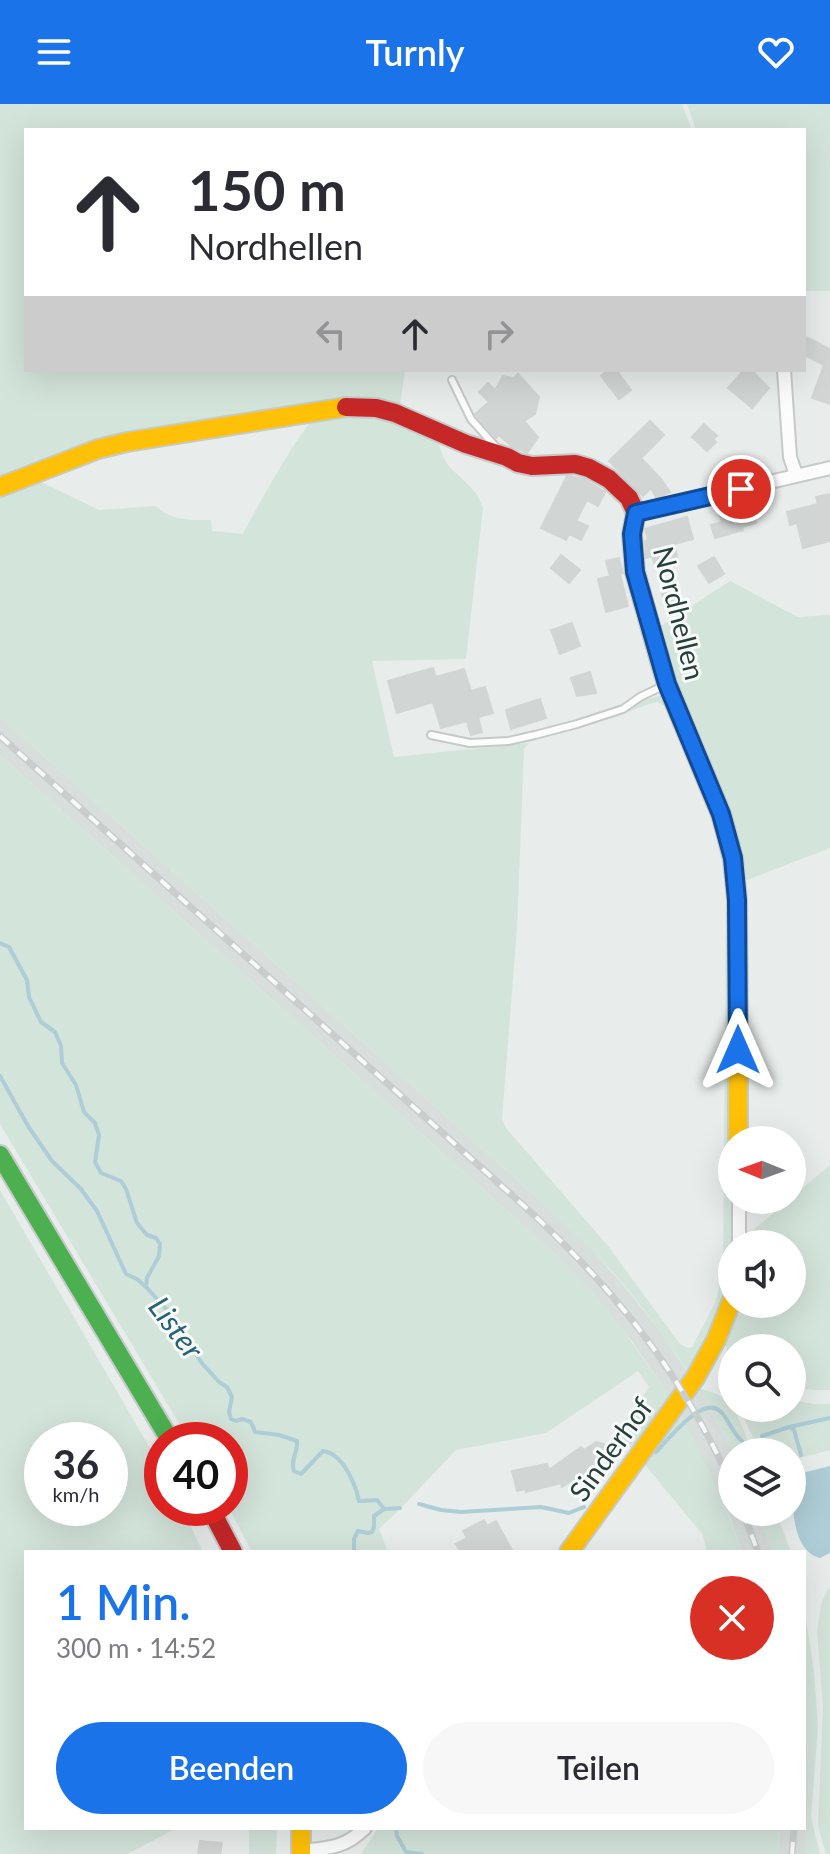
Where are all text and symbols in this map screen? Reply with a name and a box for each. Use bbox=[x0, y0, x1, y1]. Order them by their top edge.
icon: menu bbox=[32, 30, 76, 74]
text: Turnly bbox=[365, 30, 465, 74]
icon: heart bbox=[754, 30, 798, 74]
text: 150 m bbox=[188, 156, 346, 223]
icon: ahead bbox=[56, 160, 160, 264]
text: Nordhellen bbox=[188, 224, 363, 268]
icon: left bbox=[309, 312, 353, 356]
icon: ahead bbox=[393, 312, 437, 356]
icon: right bbox=[477, 312, 521, 356]
pin bbox=[707, 455, 775, 523]
icon: arrive bbox=[719, 467, 763, 511]
street label: Nordhellen bbox=[647, 543, 713, 683]
position arrow bbox=[696, 1008, 780, 1092]
north arrow bbox=[718, 1126, 806, 1214]
map controls bbox=[718, 1126, 806, 1526]
button: sound bbox=[718, 1230, 806, 1318]
water label: Lister bbox=[142, 1289, 212, 1366]
button: search bbox=[718, 1334, 806, 1422]
street label: Sinderhof bbox=[561, 1391, 659, 1507]
speed limit sign: 40 bbox=[144, 1422, 248, 1526]
button: layers bbox=[718, 1438, 806, 1526]
text: 36 bbox=[53, 1440, 99, 1488]
text: km/h bbox=[53, 1482, 99, 1506]
text: 1 Min. bbox=[56, 1573, 191, 1630]
button: close bbox=[690, 1576, 774, 1660]
text: 300 m · 14:52 bbox=[56, 1632, 216, 1664]
button: Beenden bbox=[56, 1722, 407, 1814]
button: Teilen bbox=[423, 1722, 774, 1814]

